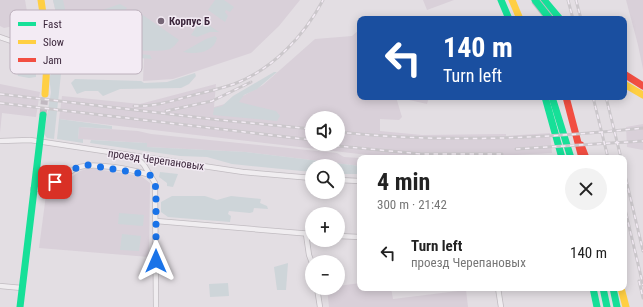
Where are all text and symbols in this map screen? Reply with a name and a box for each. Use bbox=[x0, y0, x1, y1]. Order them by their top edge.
legend bbox=[10, 10, 142, 74]
place label: Корпус Б bbox=[169, 15, 210, 28]
marker: Корпус Б bbox=[156, 16, 166, 26]
text: Fast bbox=[43, 18, 62, 31]
text: 140 m bbox=[443, 31, 513, 64]
icon: left bbox=[377, 32, 429, 84]
text: Slow bbox=[43, 36, 64, 49]
text: Jam bbox=[43, 54, 62, 67]
text: Turn left bbox=[443, 65, 502, 86]
map controls bbox=[305, 111, 345, 295]
button: sound bbox=[305, 111, 345, 151]
street label: проезд Черепановых bbox=[107, 147, 205, 173]
button: search bbox=[305, 159, 345, 199]
pin bbox=[38, 165, 72, 199]
text: 4 min bbox=[377, 168, 430, 196]
button: close bbox=[565, 168, 607, 210]
icon: arrive bbox=[44, 171, 66, 193]
text: 300 m · 21:42 bbox=[377, 197, 447, 212]
button: + bbox=[305, 207, 345, 247]
text: Turn left bbox=[411, 237, 462, 255]
position arrow bbox=[135, 240, 177, 282]
icon: left bbox=[377, 242, 399, 264]
text: 140 m bbox=[570, 244, 607, 262]
button: − bbox=[305, 255, 345, 295]
text: проезд Черепановых bbox=[411, 255, 526, 270]

